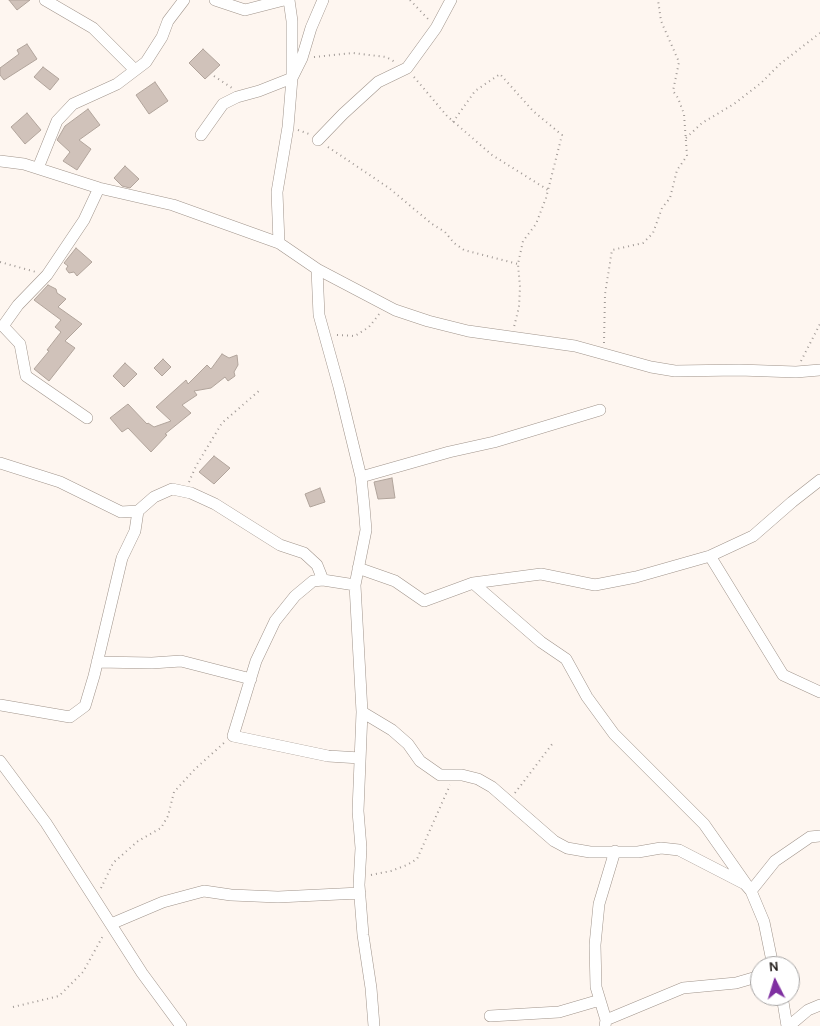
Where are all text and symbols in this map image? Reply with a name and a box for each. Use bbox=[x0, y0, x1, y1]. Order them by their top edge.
north arrow bbox=[750, 956, 800, 1006]
text: N bbox=[768, 958, 779, 975]

